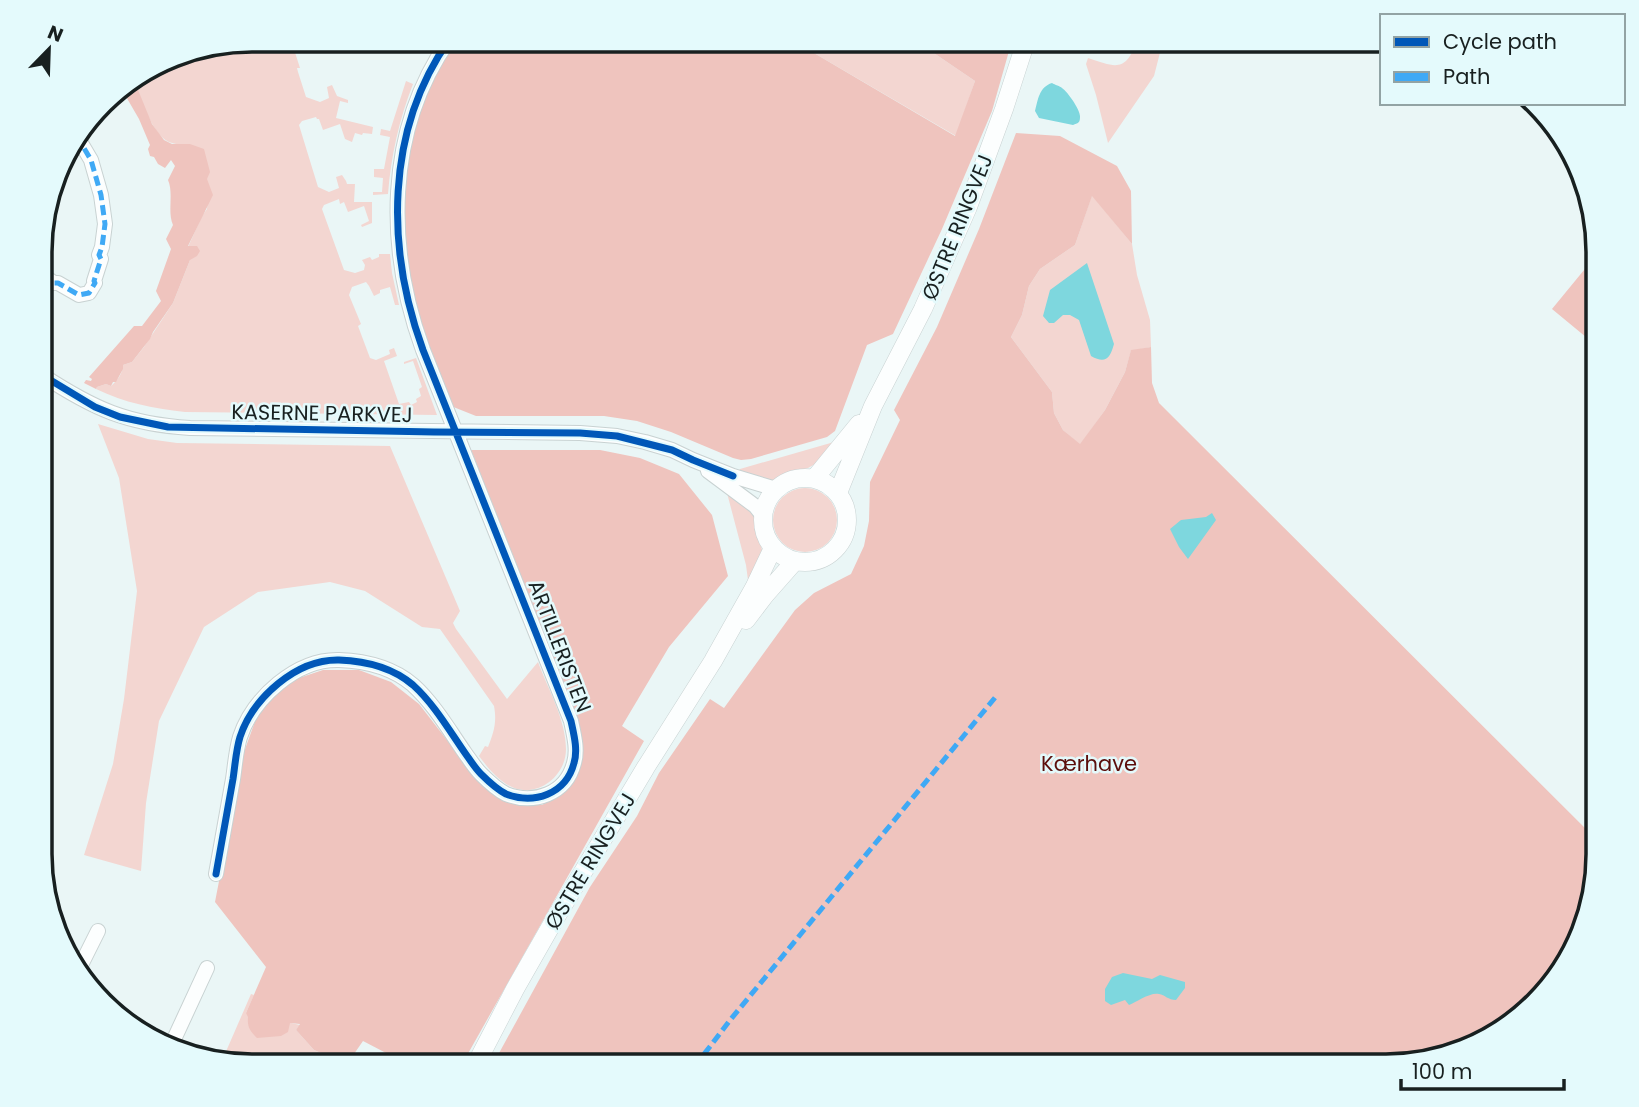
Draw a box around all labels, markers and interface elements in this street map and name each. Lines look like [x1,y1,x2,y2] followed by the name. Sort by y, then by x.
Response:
[14,14,84,84] north arrow
[1380,14,1625,105] legend
[44,19,67,49] text: N
[1443,27,1557,56] text: Cycle path
[1443,62,1490,91] text: Path
[915,150,999,304] street label: ØSTRE RINGVEJ
[231,397,413,429] street label: KASERNE PARKVEJ
[521,576,599,716] street label: ARTILLERISTEN
[1041,749,1137,778] park label: Kærhave
[538,787,642,935] street label: ØSTRE RINGVEJ
[1401,1048,1564,1092] scale bar
[1412,1057,1472,1086] text: 100 m

